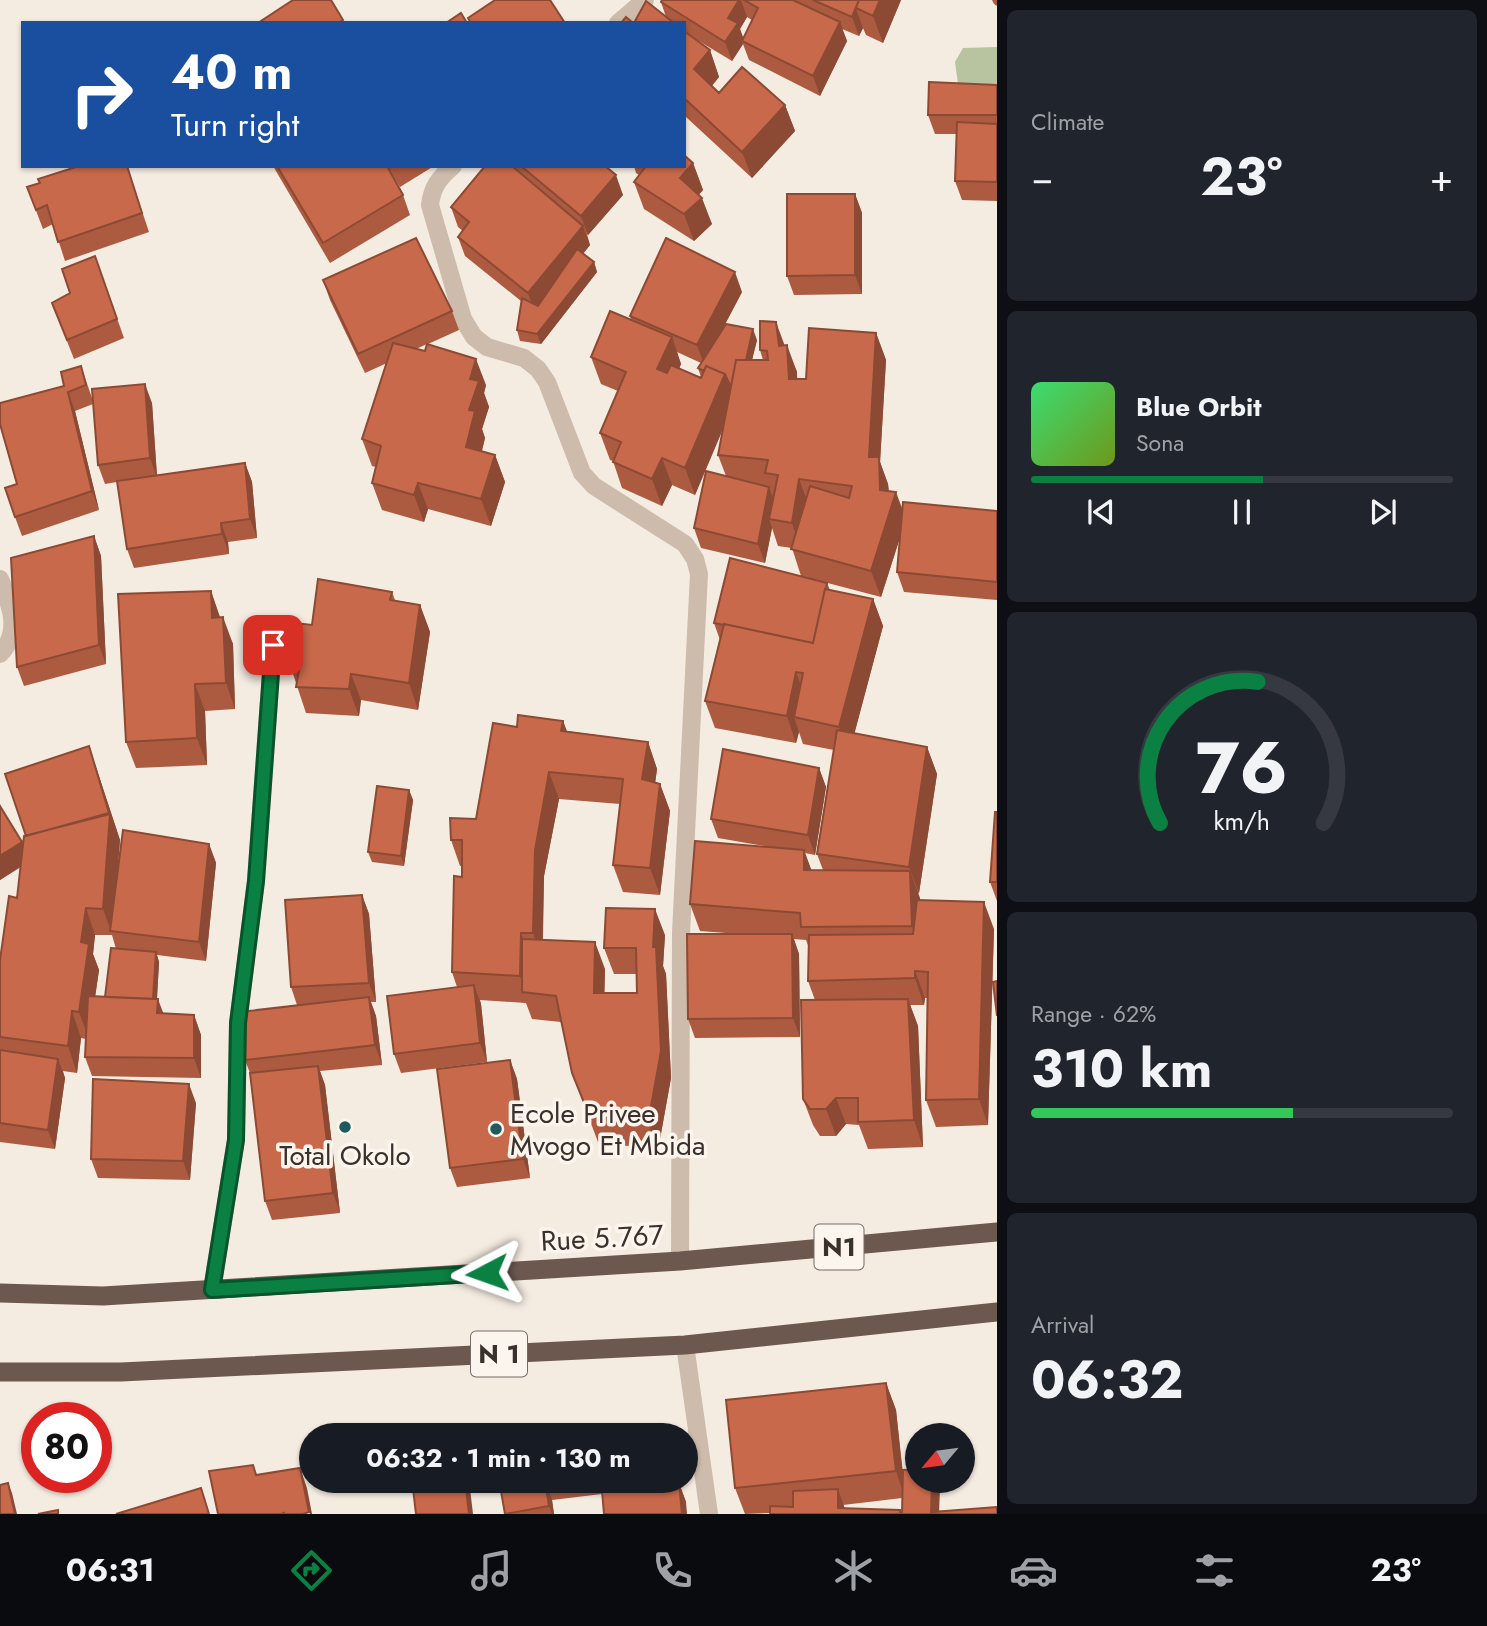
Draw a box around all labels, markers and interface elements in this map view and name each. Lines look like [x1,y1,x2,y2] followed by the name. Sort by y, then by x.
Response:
[171,37,293,107] text: 40 m
[56,49,147,140] icon: right
[171,102,300,148] text: Turn right
[1031,105,1104,139] text: Climate
[1201,139,1282,215] text: 23°
[1031,150,1053,205] text: −
[1430,150,1453,205] text: +
[1136,388,1261,426] text: Blue Orbit
[1136,426,1184,460] text: Sona
[1082,493,1120,531] icon: previous
[1223,493,1261,531] icon: pause
[1364,493,1402,531] icon: next
[243,615,303,675] pin
[254,626,292,664] icon: arrive
[1196,715,1288,820] text: 76
[1214,803,1270,839] text: km/h
[1031,997,1156,1031] text: Range · 62%
[1031,1031,1212,1107] text: 310 km
[510,1093,705,1166] place label: Ecole Privee Mvogo Et Mbida
[337,1119,353,1135] marker: Total Okolo
[488,1121,504,1137] marker: Ecole Privee Mvogo Et Mbida
[279,1135,411,1176] place label: Total Okolo
[540,1214,665,1262] street label: Rue 5.767
[814,1224,864,1270] road number: N1
[450,1236,524,1310] position arrow
[1031,1308,1094,1342] text: Arrival
[471,1331,527,1376] road number: N 1
[1031,1342,1183,1418] text: 06:32
[21,1402,112,1493] speed limit sign: 80
[905,1423,975,1493] north arrow
[905,1423,975,1493] map controls
[366,1439,631,1477] text: 06:32 · 1 min · 130 m
[287,1546,336,1595] icon: directions
[467,1546,516,1595] icon: music
[648,1546,697,1595] icon: phone
[829,1546,878,1595] icon: climate
[1009,1546,1058,1595] icon: car
[1190,1546,1239,1595] icon: filters
[66,1547,155,1593] text: 06:31
[1371,1547,1421,1593] text: 23°

